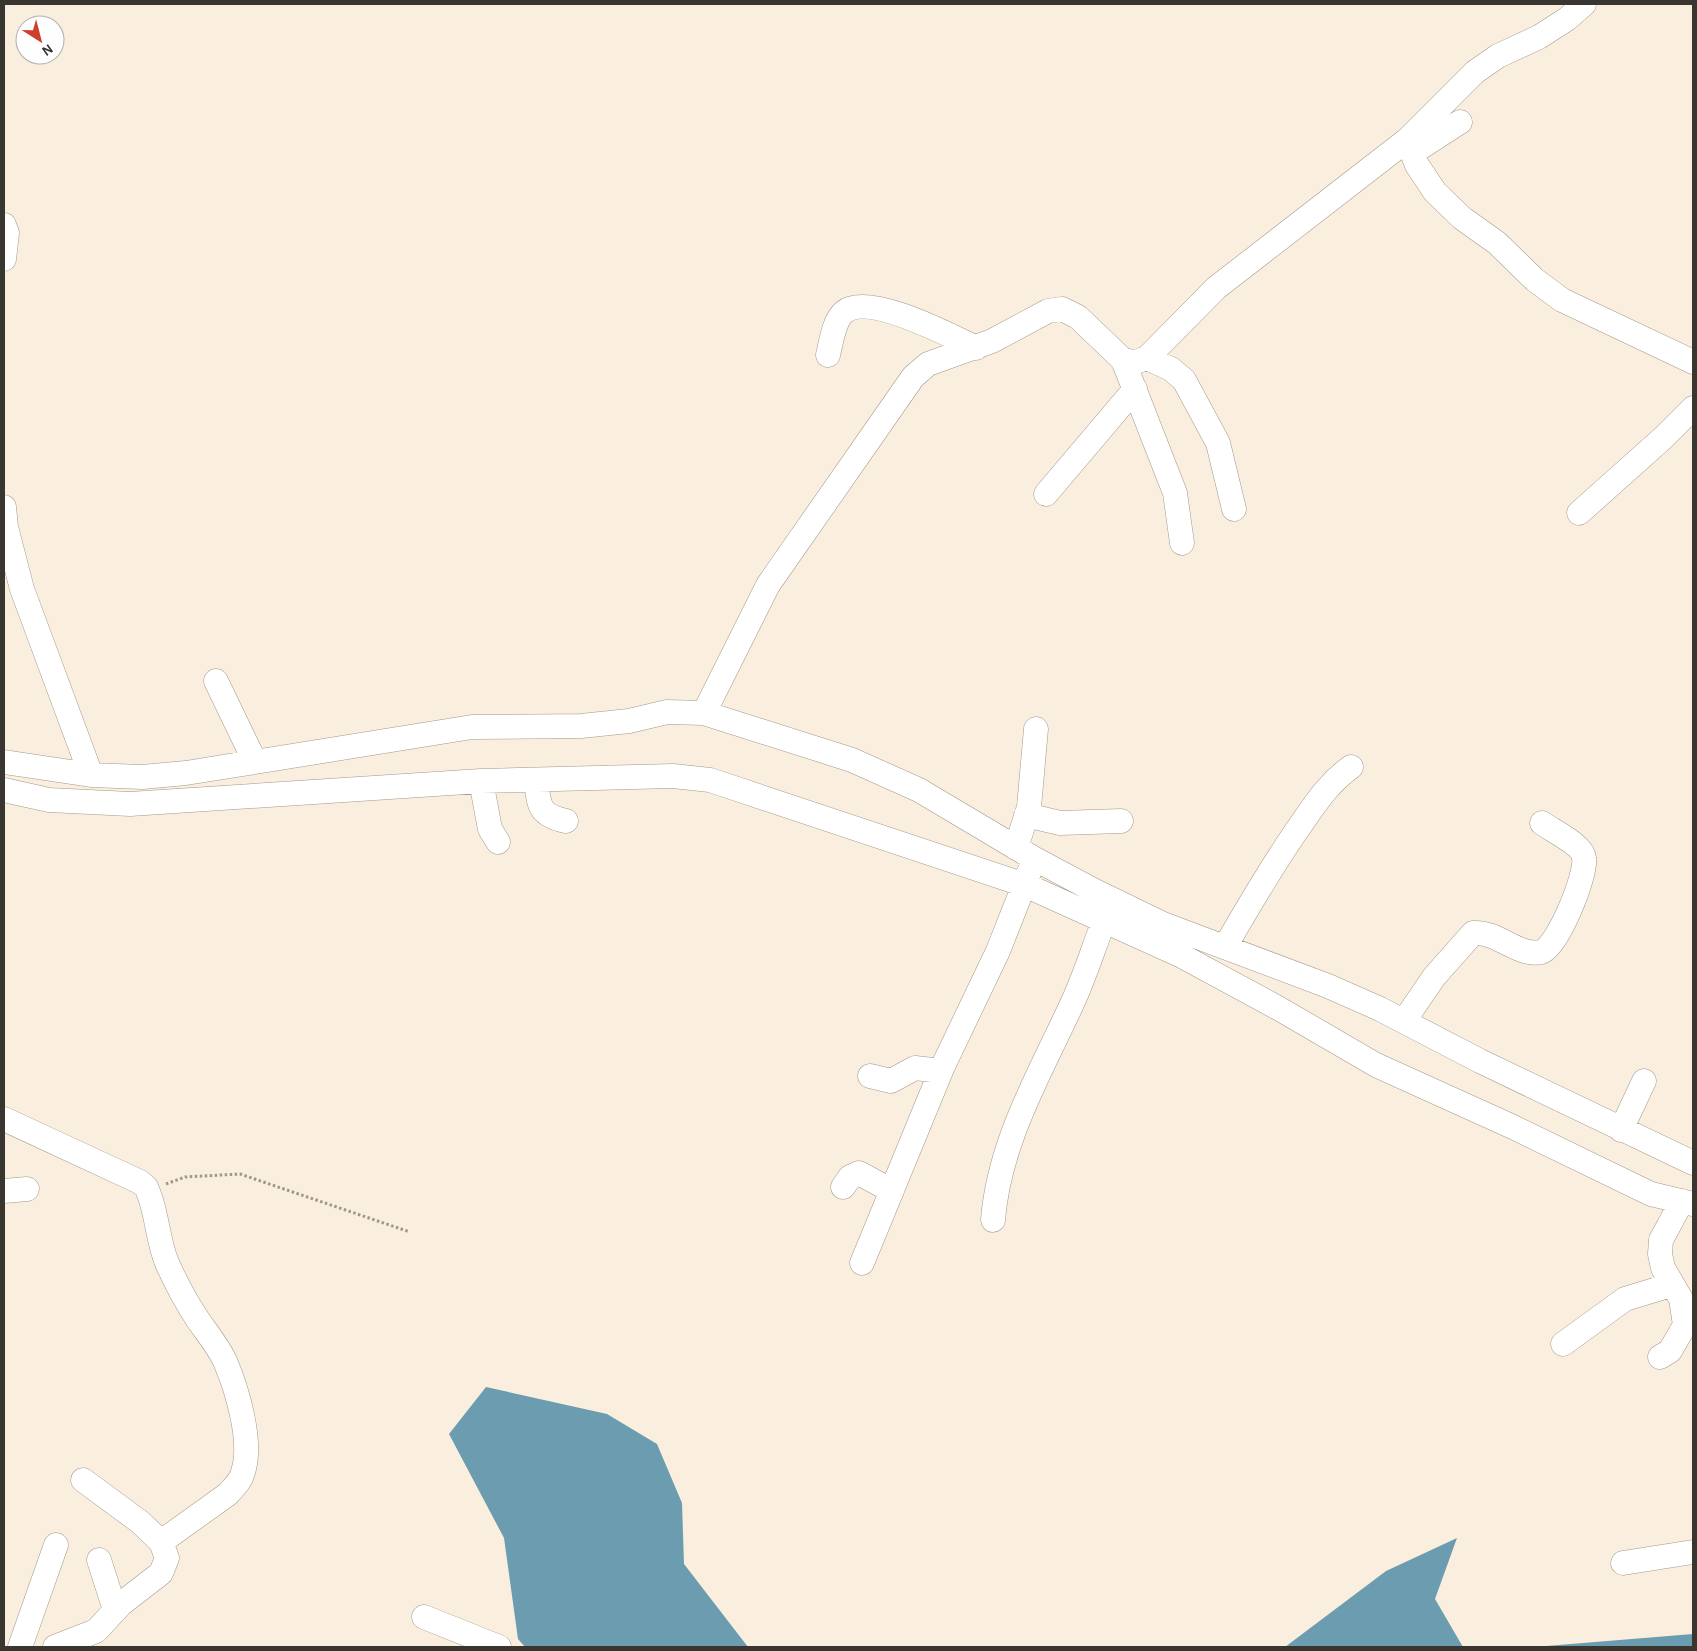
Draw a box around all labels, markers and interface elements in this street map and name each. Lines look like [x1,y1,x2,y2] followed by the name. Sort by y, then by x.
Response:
[15,15,65,65] north arrow
[39,41,55,58] text: N

